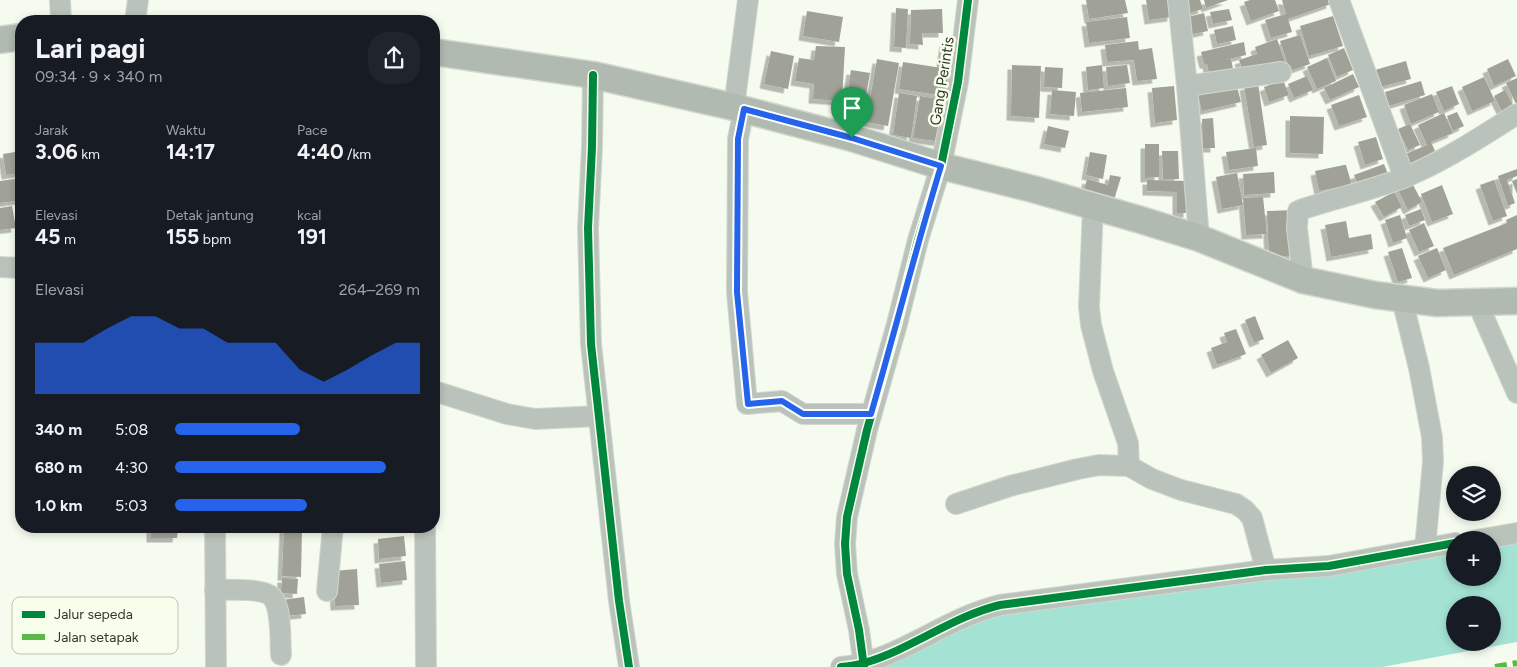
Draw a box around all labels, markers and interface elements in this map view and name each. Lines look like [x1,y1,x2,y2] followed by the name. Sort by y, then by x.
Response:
[35,31,146,65] text: Lari pagi
[368,32,420,84] button: share
[926,35,958,127] street label: Gang Perintis
[35,67,162,86] text: 09:34 · 9 × 340 m
[831,87,873,138] pin
[838,94,866,122] icon: arrive
[35,122,68,139] text: Jarak
[166,122,206,139] text: Waktu
[297,122,327,139] text: Pace
[35,139,78,164] text: 3.06
[166,139,215,164] text: 14:17
[297,139,344,164] text: 4:40
[78,146,100,163] text: km
[344,146,371,163] text: /km
[35,207,78,224] text: Elevasi
[166,207,254,224] text: Detak jantung
[297,207,321,224] text: kcal
[35,224,61,249] text: 45
[166,224,199,249] text: 155
[297,224,327,249] text: 191
[61,231,76,248] text: m
[199,231,231,248] text: bpm
[35,280,84,299] text: Elevasi
[339,280,420,299] text: 264–269 m
[35,420,82,439] text: 340 m
[115,420,148,439] text: 5:08
[35,458,82,477] text: 680 m
[115,458,148,477] text: 4:30
[1446,466,1501,651] map controls
[1446,466,1501,521] button: layers
[35,496,82,515] text: 1.0 km
[115,496,147,515] text: 5:03
[1446,531,1501,586] button: +
[1446,596,1501,651] button: −
[12,597,178,654] legend
[54,606,133,623] text: Jalur sepeda
[54,629,139,646] text: Jalan setapak

